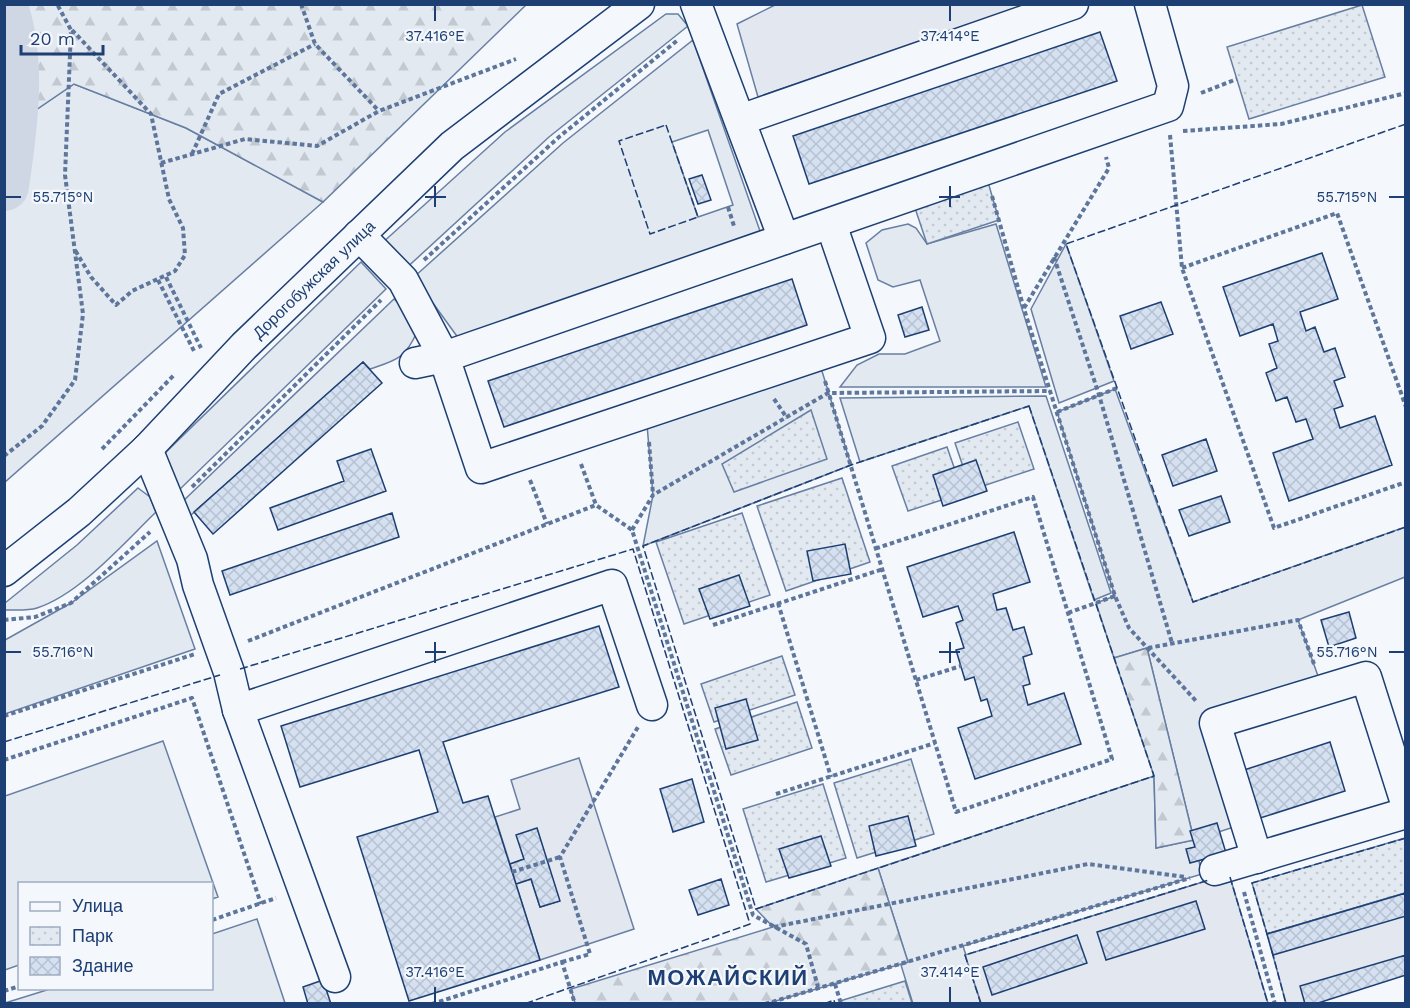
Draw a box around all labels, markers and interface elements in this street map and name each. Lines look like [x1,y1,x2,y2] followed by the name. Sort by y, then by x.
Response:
[21,18,104,56] scale bar
[405,27,465,45] text: 37.416°E
[920,27,980,45] text: 37.414°E
[30,28,75,49] text: 20 m
[32,188,94,206] text: 55.715°N
[1316,188,1378,206] text: 55.715°N
[248,216,379,342] street label: Дорогобужская улица
[32,643,94,661] text: 55.716°N
[1316,643,1378,661] text: 55.716°N
[18,882,213,990] legend
[72,895,124,916] text: Улица
[72,925,113,946] text: Парк
[72,955,133,976] text: Здание
[405,963,465,981] text: 37.416°E
[920,963,980,981] text: 37.414°E
[647,965,809,990] district label: МОЖАЙСКИЙ

